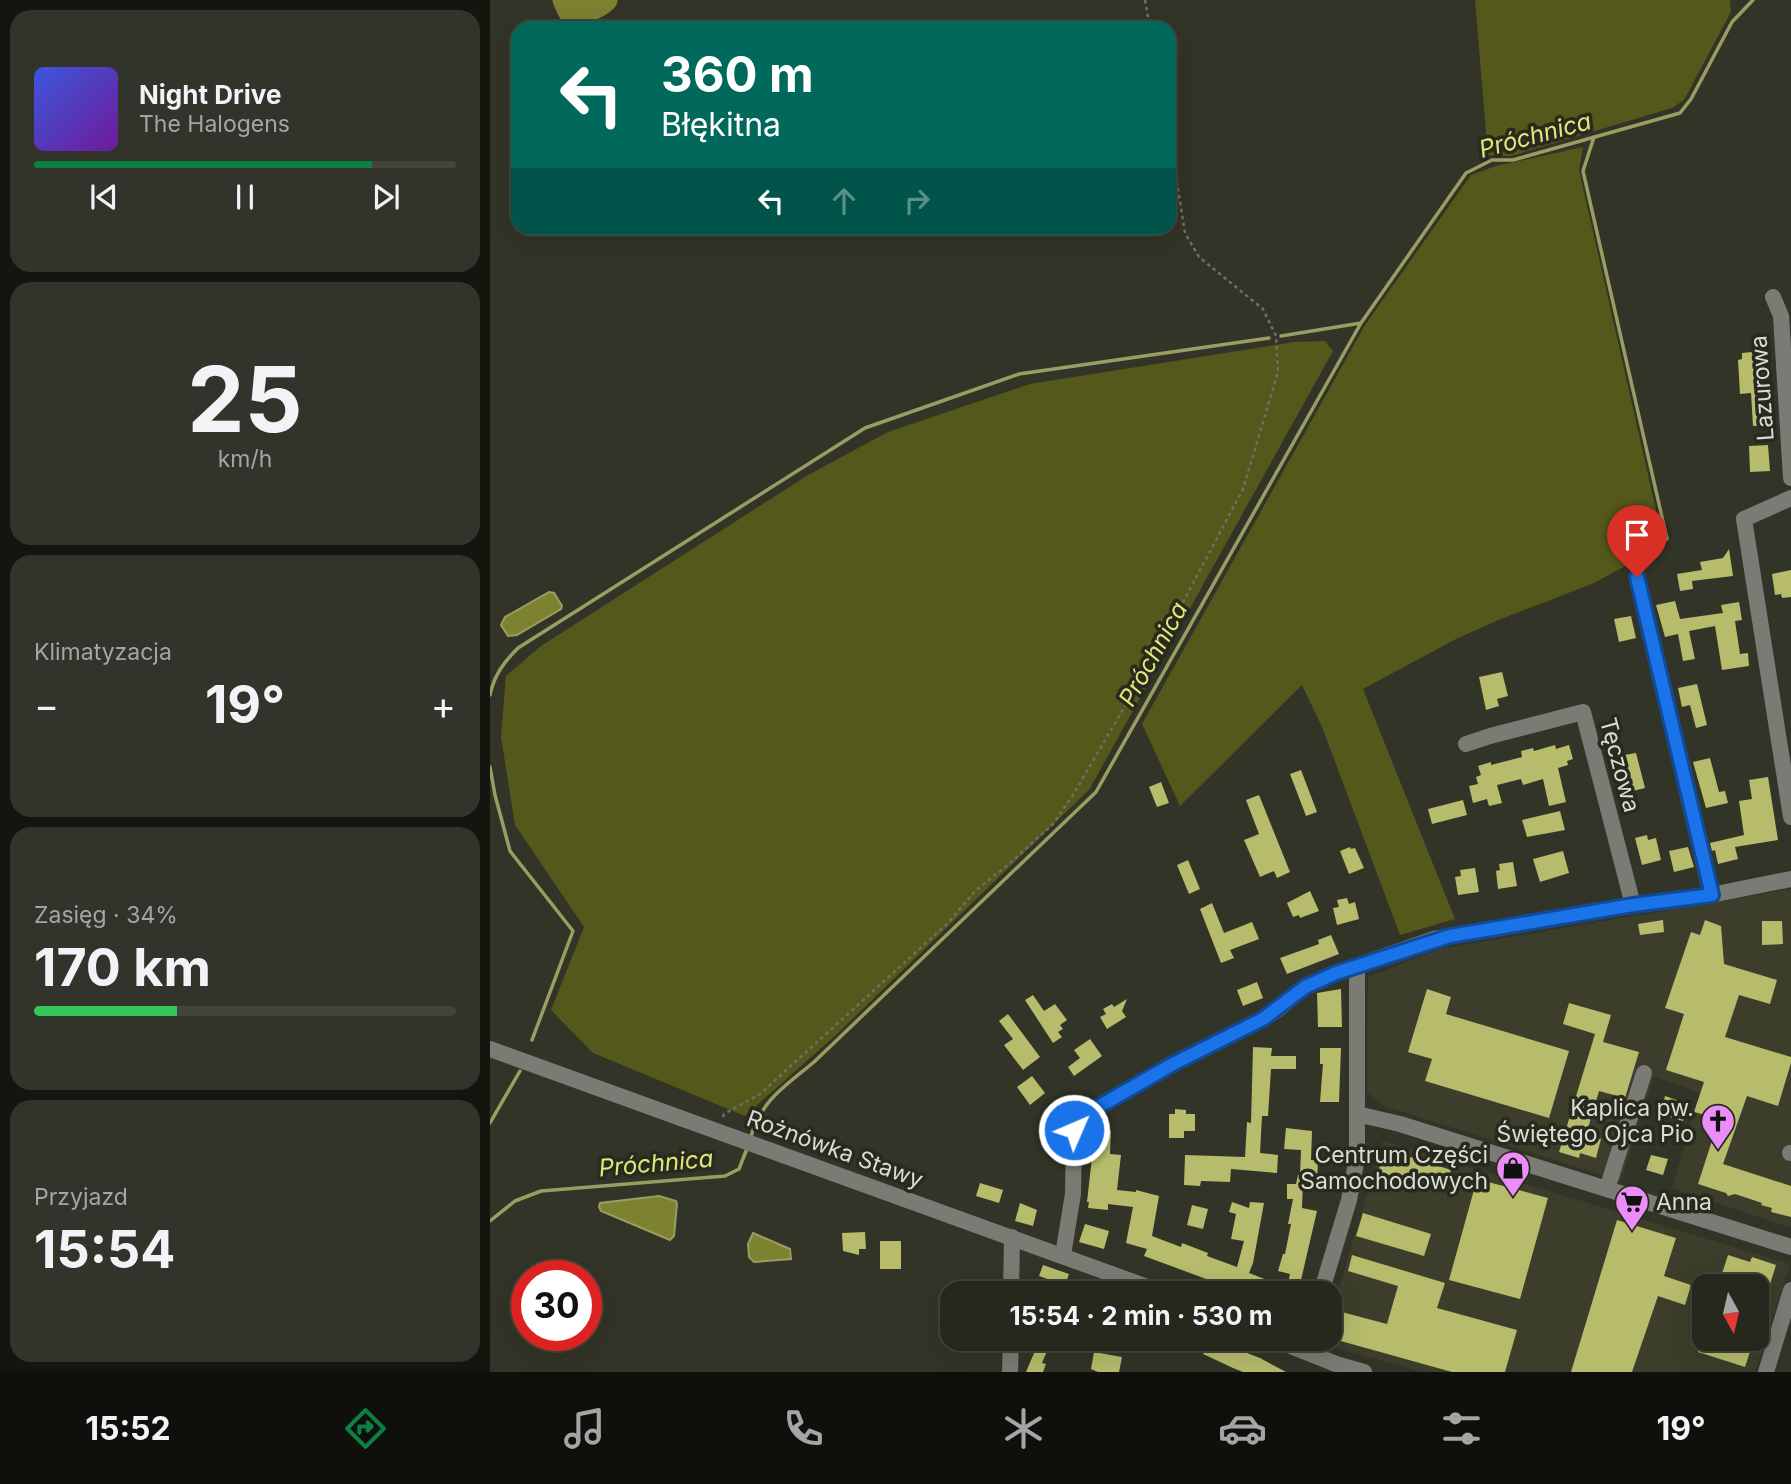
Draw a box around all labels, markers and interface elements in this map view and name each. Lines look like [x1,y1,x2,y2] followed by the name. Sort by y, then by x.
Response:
[661,45,814,104] text: 360 m
[546,49,637,140] icon: left
[139,79,281,110] text: Night Drive
[661,105,781,144] text: Błękitna
[1476,106,1594,164] water label: Próchnica
[139,110,290,138] text: The Halogens
[85,178,123,216] icon: previous
[226,178,264,216] icon: pause
[367,178,405,216] icon: next
[752,182,790,220] icon: left
[825,182,863,220] icon: ahead
[898,182,936,220] icon: right
[1744,334,1780,442] street label: Lazurowa
[187,344,303,454] text: 25
[218,445,272,473] text: km/h
[1607,505,1667,577] pin
[1618,516,1656,554] icon: arrive
[1112,597,1194,711] water label: Próchnica
[34,638,172,666] text: Klimatyzacja
[205,673,285,736] text: 19°
[34,682,59,728] text: −
[431,682,456,728] text: +
[1594,715,1646,815] street label: Tęczowa
[34,901,178,929] text: Zasięg · 34%
[34,936,211,999] text: 170 km
[1037,1093,1111,1167] position arrow
[1496,1094,1694,1148] place label: Kaplica pw. Świętego Ojca Pio
[1699,1102,1737,1151] church icon: Kaplica pw. Świętego Ojca Pio
[743,1104,927,1194] street label: Rożnówka Stawy
[1300,1141,1488,1195] place label: Centrum Części Samochodowych
[598,1144,714,1182] water label: Próchnica
[1494,1149,1532,1198] shop icon: Centrum Części Samochodowych
[34,1183,128,1211] text: Przyjazd
[1613,1183,1651,1232] supermarket icon: Anna
[1656,1188,1712,1216] place label: Anna
[34,1218,175,1281] text: 15:54
[511,1260,602,1351] speed limit sign: 30
[1692,1274,1769,1351] north arrow
[1692,1274,1769,1351] map controls
[1009,1300,1273,1331] text: 15:54 · 2 min · 530 m
[341,1404,390,1453] icon: directions
[560,1404,609,1453] icon: music
[779,1404,828,1453] icon: phone
[999,1404,1048,1453] icon: climate
[1218,1404,1267,1453] icon: car
[1437,1404,1486,1453] icon: filters
[85,1409,171,1448] text: 15:52
[1657,1409,1706,1448] text: 19°

